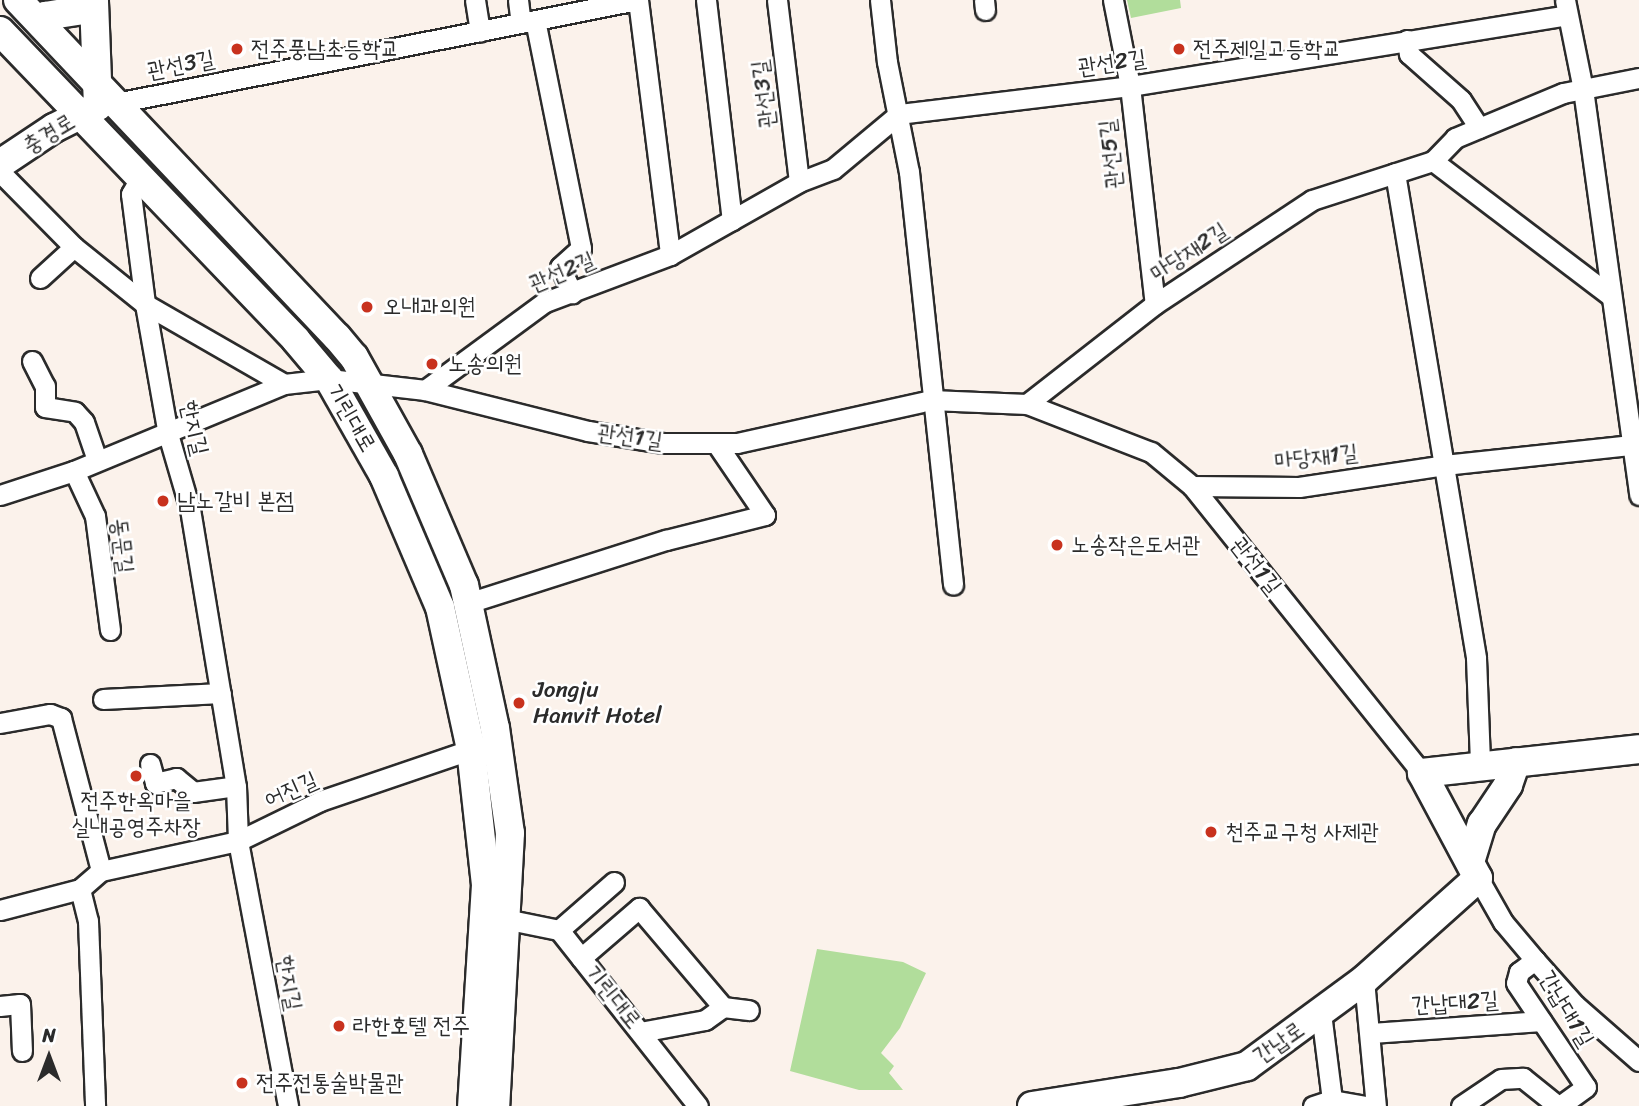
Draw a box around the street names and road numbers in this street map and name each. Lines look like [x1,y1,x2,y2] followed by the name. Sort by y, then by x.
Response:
[145,45,217,85] street label: 관선3길
[1076,45,1148,81] street label: 관선2길
[746,58,782,130] street label: 관선3길
[18,108,80,160] street label: 충경로
[1094,118,1128,190] street label: 관선5길
[1145,217,1233,287] street label: 마당재2길
[525,246,599,298] street label: 관선2길
[321,379,381,457] street label: 기린대로
[174,398,214,458] street label: 한지길
[596,419,664,455] street label: 관선1길
[1273,439,1359,475] street label: 마당재1길
[105,517,139,575] street label: 동문길
[1225,532,1287,600] street label: 관선1길
[260,766,322,814] street label: 어진길
[271,953,307,1013] street label: 한지길
[579,960,647,1034] street label: 기린대로
[1533,966,1599,1052] street label: 간납대1길
[1410,986,1500,1020] street label: 간납대2길
[1248,1016,1310,1070] street label: 간납로

